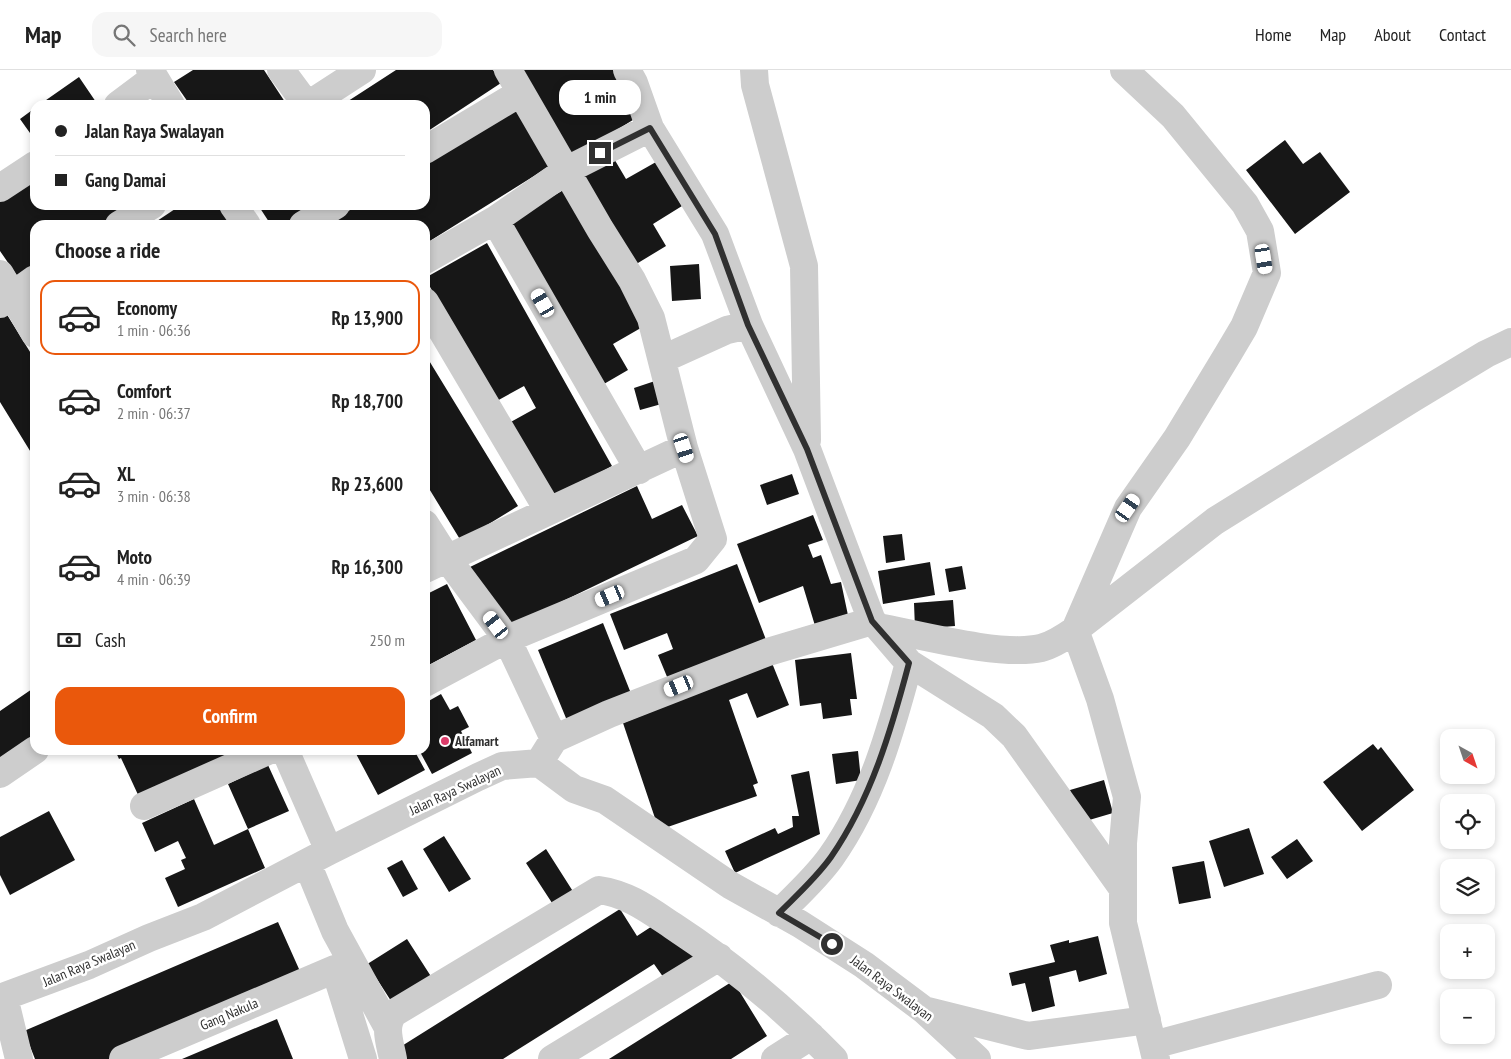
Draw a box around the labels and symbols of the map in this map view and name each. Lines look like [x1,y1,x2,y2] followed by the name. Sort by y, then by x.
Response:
[559,81,641,116] callout: 1 min
[589,142,611,164] route end
[1254,243,1273,275] car
[529,286,556,320] car
[672,431,695,465] car
[1113,491,1142,525] car
[593,583,626,609] car
[480,609,511,641] car
[662,673,695,699] car
[1440,729,1495,784] north arrow
[454,732,499,750] place label: Alfamart
[439,735,451,747] marker: Alfamart
[406,761,504,819] street label: Jalan Raya Swalayan
[821,933,843,955] route start
[39,935,138,991] street label: Jalan Raya Swalayan
[846,950,937,1025] street label: Jalan Raya Swalayan
[197,994,261,1034] street label: Gang Nakula

